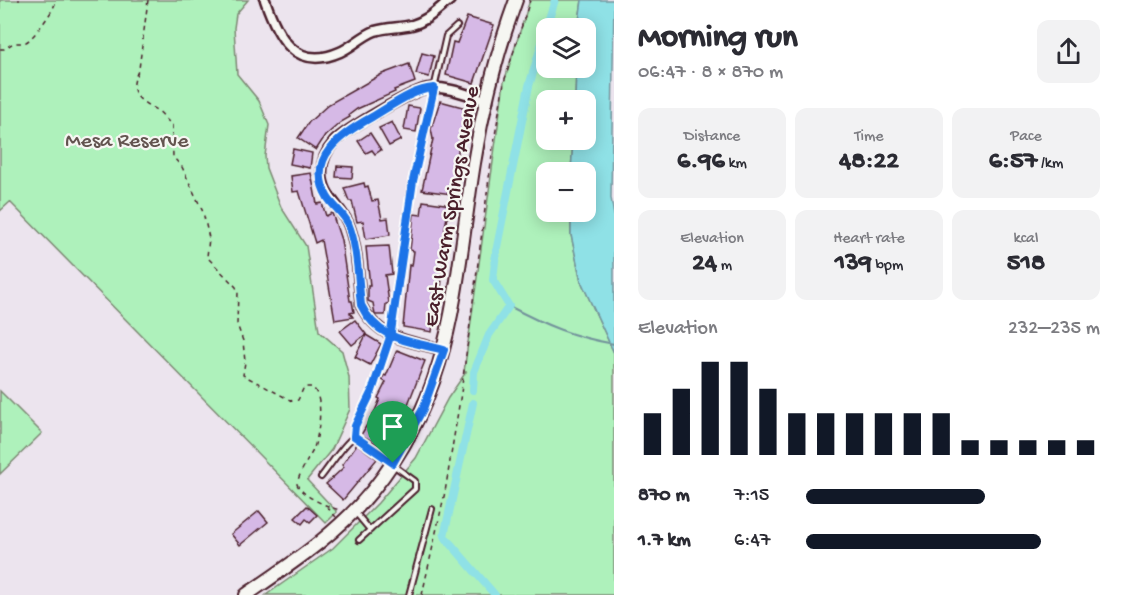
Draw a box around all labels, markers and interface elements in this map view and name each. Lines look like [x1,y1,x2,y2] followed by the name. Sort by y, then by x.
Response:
[536,18,596,222] map controls
[536,18,596,78] button: layers
[638,20,798,58] text: Morning run
[1037,20,1100,83] button: share
[638,62,783,85] text: 06:47 · 8 × 870 m
[419,84,487,329] street label: East Warm Springs Avenue
[536,90,596,150] button: +
[684,128,740,147] text: Distance
[854,128,884,147] text: Time
[1010,128,1042,147] text: Pace
[65,129,189,155] park label: Mesa Reserve
[677,147,725,178] text: 6.96
[839,147,899,178] text: 48:22
[989,147,1037,178] text: 6:57
[725,155,747,174] text: km
[1037,155,1063,174] text: /km
[536,162,596,222] button: −
[680,230,744,249] text: Elevation
[833,230,905,249] text: Heart rate
[1014,230,1038,249] text: kcal
[692,249,717,280] text: 24
[835,249,872,280] text: 139
[1007,249,1045,280] text: 518
[717,257,732,276] text: m
[872,257,903,276] text: bpm
[638,318,718,341] text: Elevation
[1008,318,1100,341] text: 232–235 m
[367,401,418,463] pin
[376,410,409,443] icon: arrive
[638,485,690,508] text: 870 m
[734,485,769,508] text: 7:15
[638,530,691,553] text: 1.7 km
[734,530,770,553] text: 6:47

